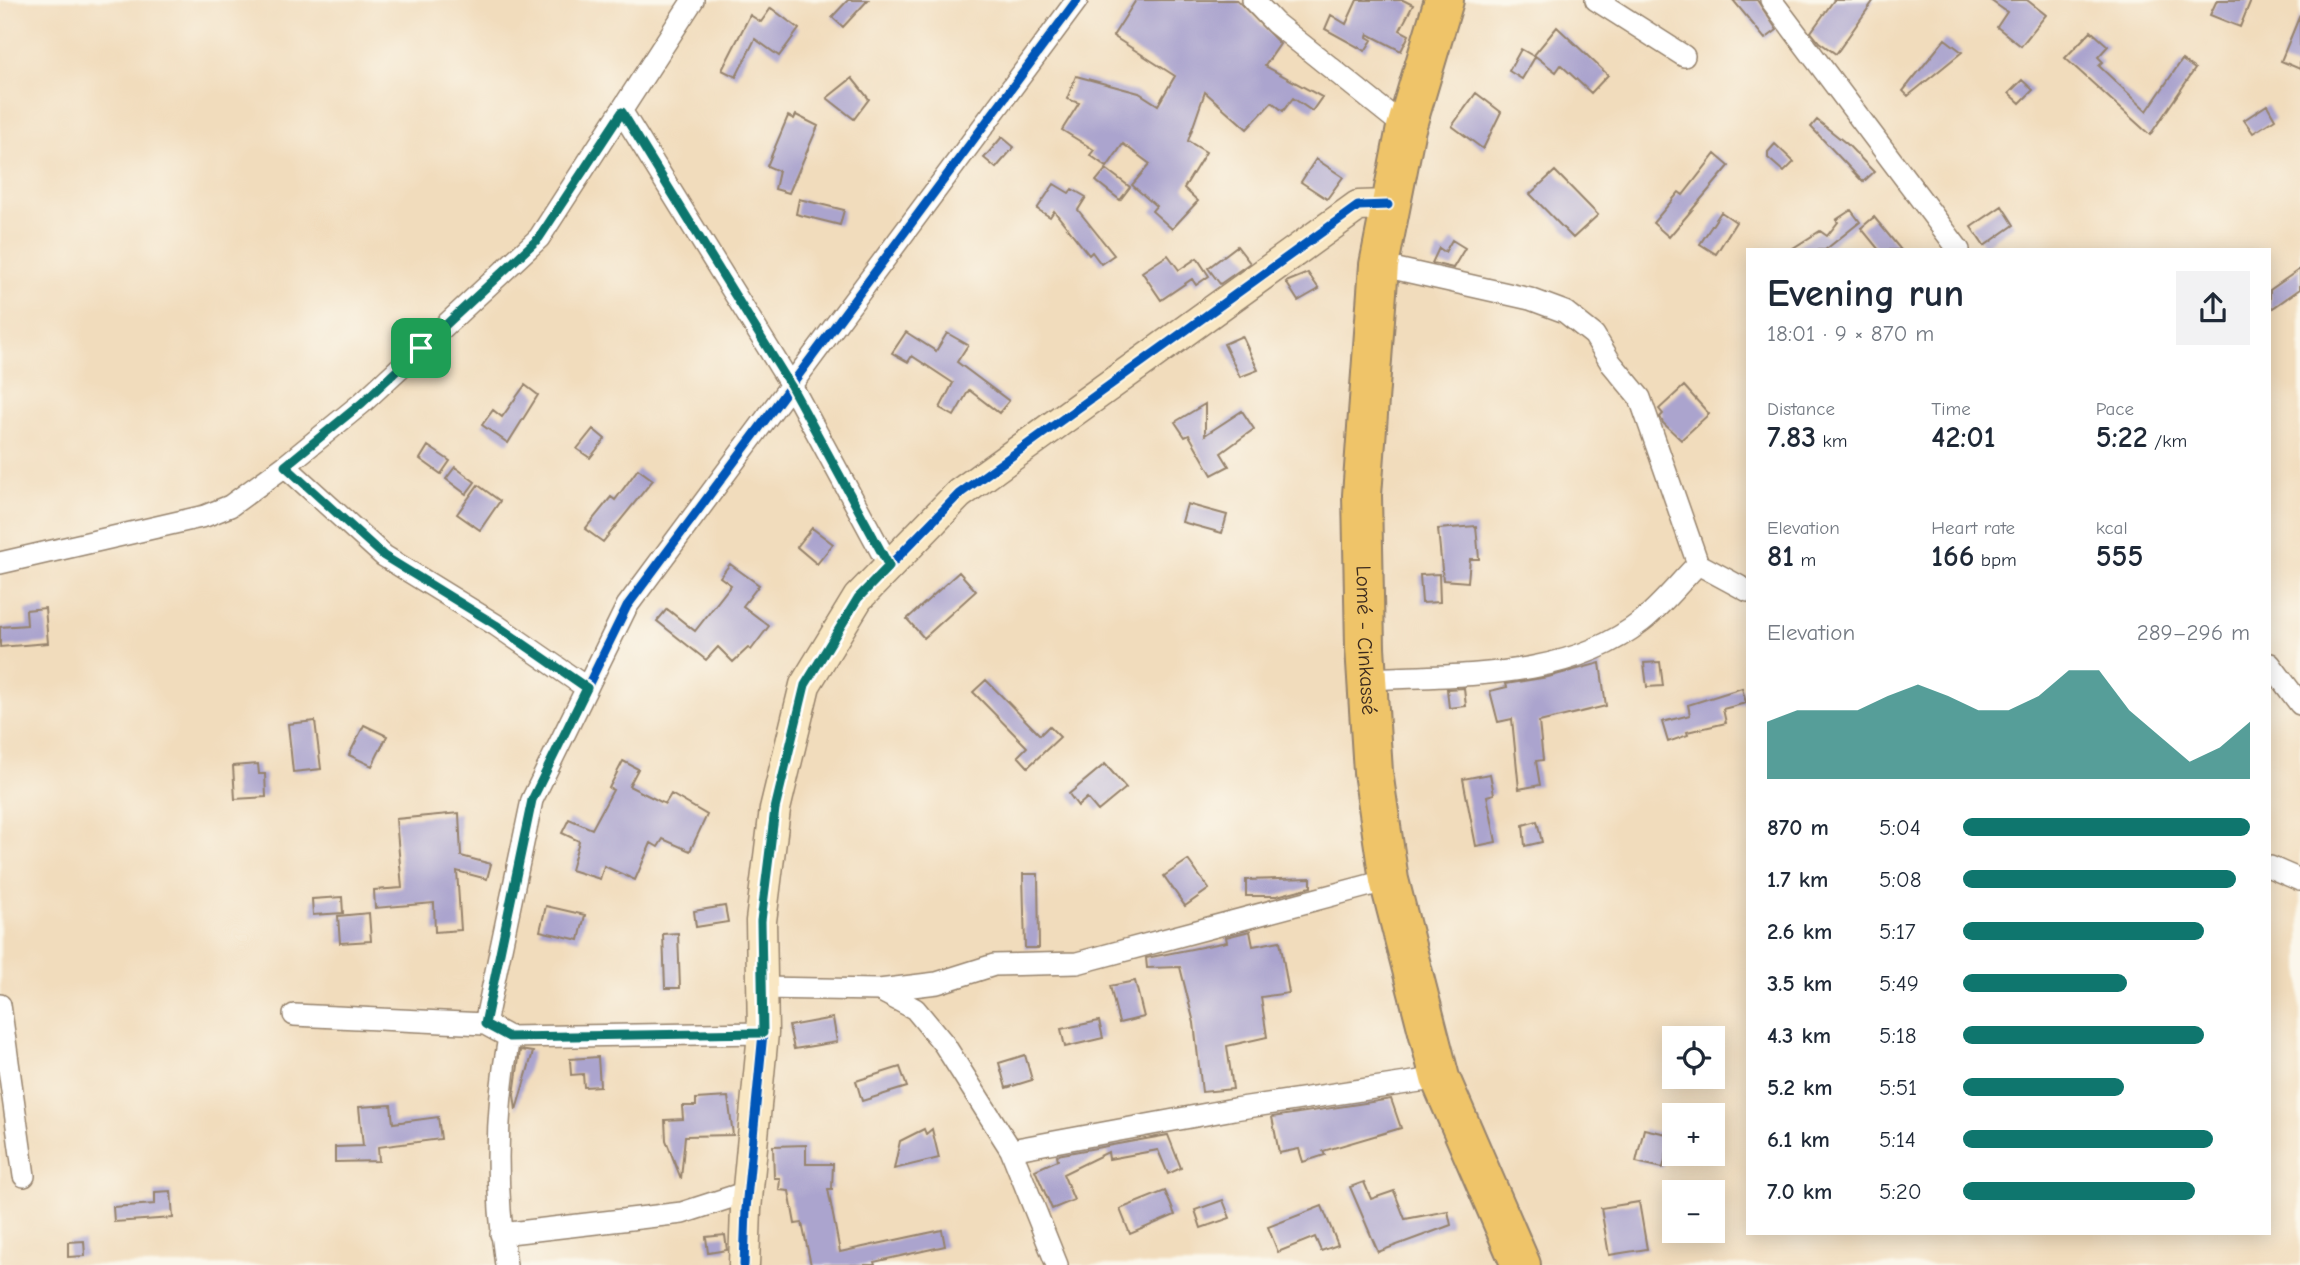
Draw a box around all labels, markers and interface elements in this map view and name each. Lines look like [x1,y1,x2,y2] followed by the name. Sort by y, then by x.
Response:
[2176,271,2250,345] button: share
[1767,272,1964,316] text: Evening run
[391,318,451,378] pin
[1767,320,1934,347] text: 18:01 · 9 × 870 m
[402,329,440,367] icon: arrive
[1767,398,1835,420] text: Distance
[1931,398,1971,420] text: Time
[2096,398,2134,420] text: Pace
[1767,420,1816,455] text: 7.83
[1931,420,1996,455] text: 42:01
[2096,420,2148,455] text: 5:22
[1816,430,1847,452] text: km
[2148,430,2187,452] text: /km
[1767,517,1840,539] text: Elevation
[1931,517,2015,539] text: Heart rate
[2096,517,2128,539] text: kcal
[1767,539,1794,574] text: 81
[1931,539,1975,574] text: 166
[2096,539,2143,574] text: 555
[1794,549,1816,571] text: m
[1975,549,2017,571] text: bpm
[1351,565,1381,716] street label: Lomé - Cinkassé
[1767,619,1855,646] text: Elevation
[2137,619,2250,646] text: 289–296 m
[1767,814,1829,841] text: 870 m
[1879,814,1921,841] text: 5:04
[1767,866,1828,893] text: 1.7 km
[1879,866,1921,893] text: 5:08
[1767,918,1832,945] text: 2.6 km
[1879,918,1916,945] text: 5:17
[1767,970,1832,997] text: 3.5 km
[1879,970,1919,997] text: 5:49
[1767,1022,1831,1049] text: 4.3 km
[1879,1022,1917,1049] text: 5:18
[1662,1026,1725,1243] map controls
[1662,1026,1725,1089] button: locate
[1767,1074,1833,1101] text: 5.2 km
[1879,1074,1917,1101] text: 5:51
[1662,1103,1725,1166] button: +
[1767,1126,1830,1153] text: 6.1 km
[1879,1126,1916,1153] text: 5:14
[1767,1178,1832,1205] text: 7.0 km
[1879,1178,1922,1205] text: 5:20
[1662,1180,1725,1243] button: −

